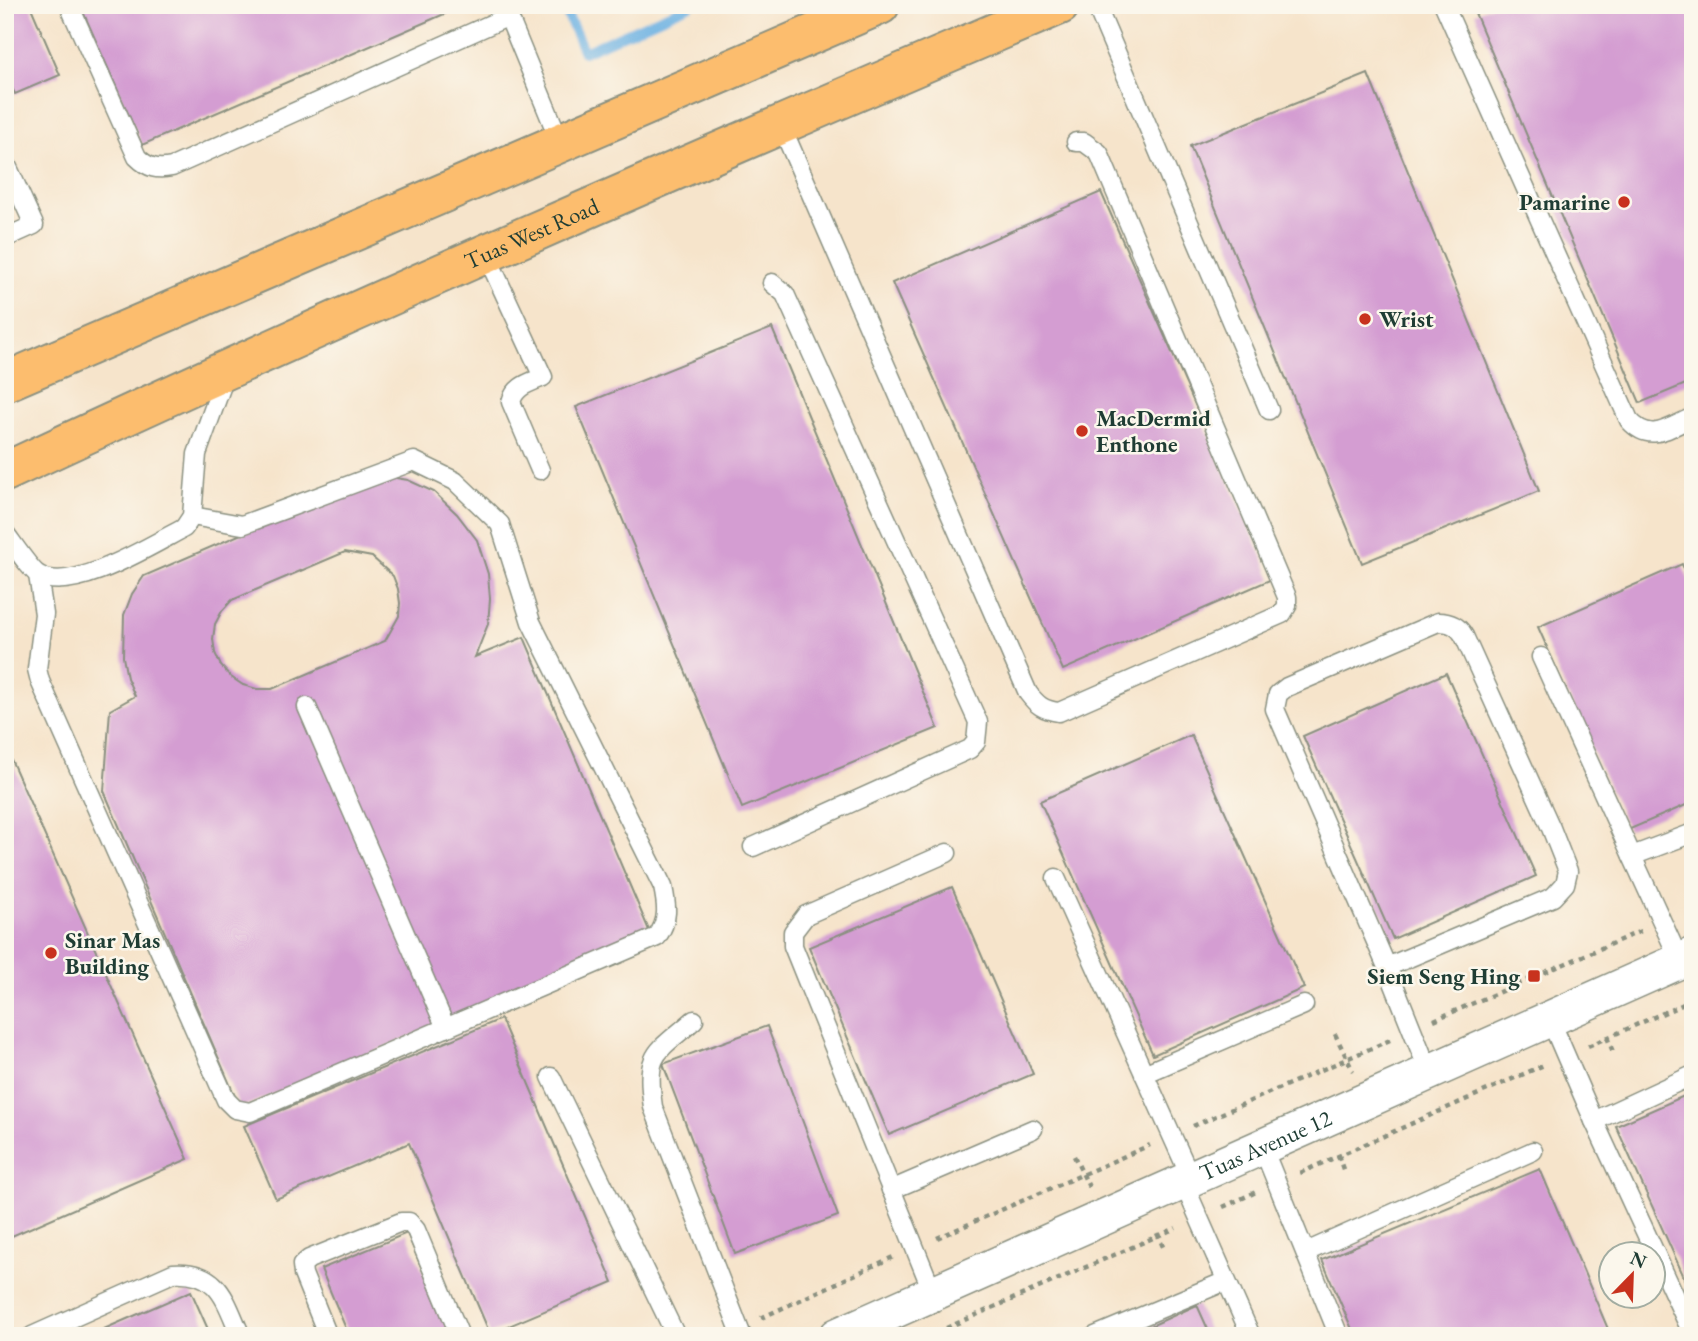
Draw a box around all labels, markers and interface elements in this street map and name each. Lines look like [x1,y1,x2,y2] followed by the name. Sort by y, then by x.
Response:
[1519,187,1610,217] place label: Pamarine
[460,191,604,276] street label: Tuas West Road
[1616,194,1632,210] marker: Pamarine
[1379,304,1434,334] place label: Wrist
[1357,311,1373,327] marker: Wrist
[1096,403,1211,459] place label: MacDermid Enthone
[1074,423,1090,439] marker: MacDermid Enthone
[65,925,160,981] place label: Sinar Mas Building
[43,945,59,961] marker: Sinar Mas Building
[1367,961,1520,991] place label: Siem Seng Hing
[1526,968,1542,984] marker: Siem Seng Hing
[1195,1103,1336,1188] street label: Tuas Avenue 12
[1596,1240,1666,1310] north arrow
[1626,1245,1651,1275] text: N

